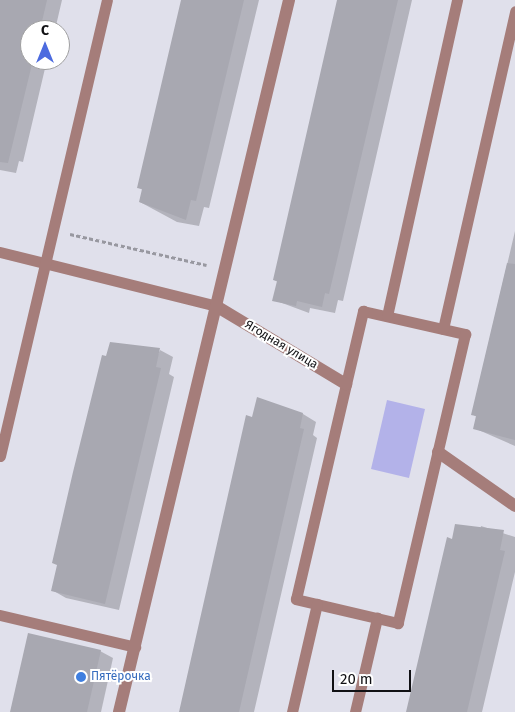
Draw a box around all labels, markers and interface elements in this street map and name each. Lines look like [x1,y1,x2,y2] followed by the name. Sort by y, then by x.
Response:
[20,20,70,70] north arrow
[41,22,49,39] text: С
[242,318,320,372] street label: Ягодная улица
[335,660,414,692] scale bar
[91,670,151,684] place label: Пятёрочка
[340,670,373,688] text: 20 m
[75,671,87,683] marker: Пятёрочка

